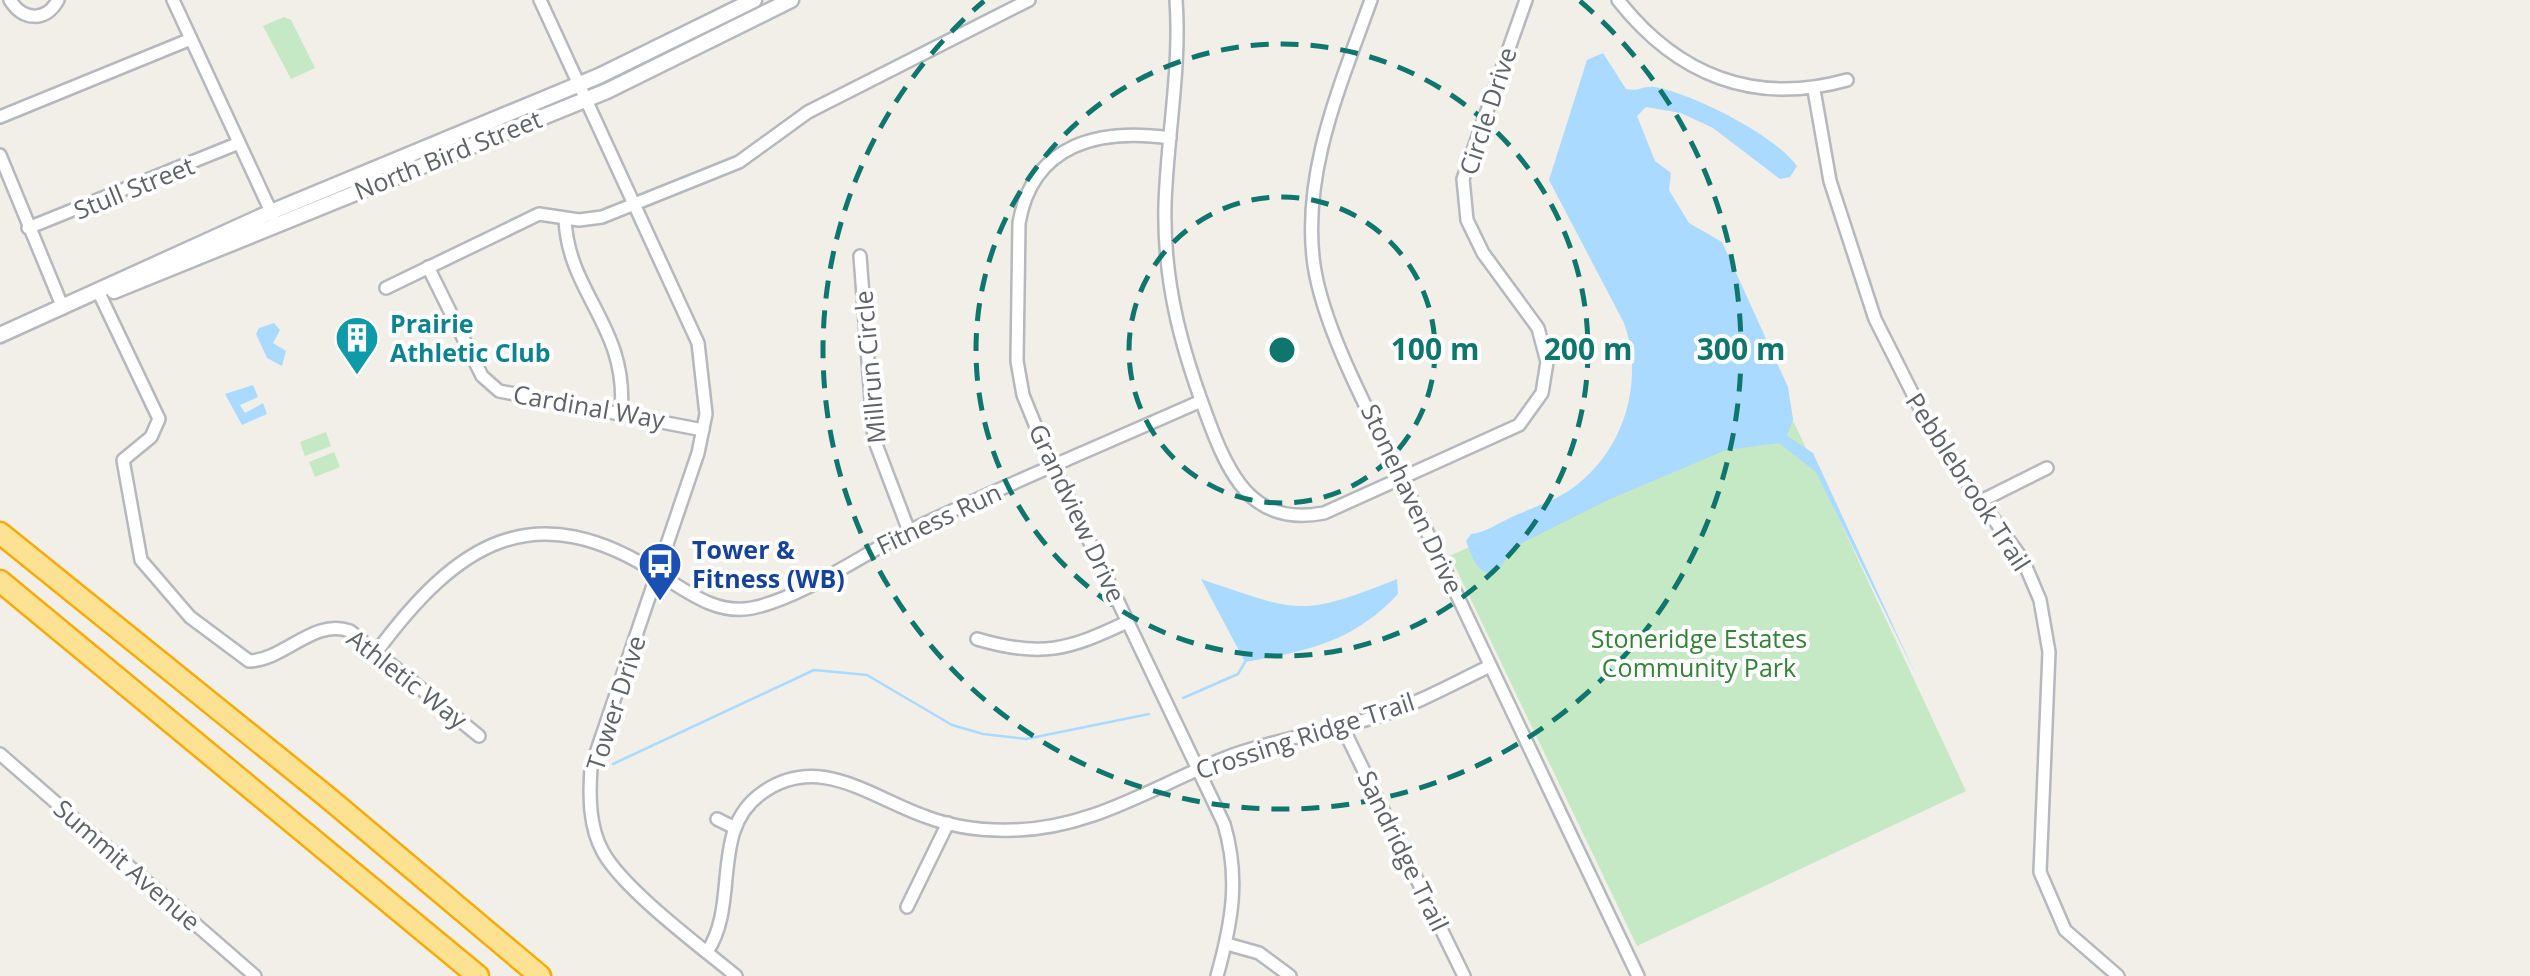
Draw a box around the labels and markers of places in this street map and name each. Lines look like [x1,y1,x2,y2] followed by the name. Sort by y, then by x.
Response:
[390,306,551,369] place label: Prairie Athletic Club
[334,315,380,376] building icon: Prairie Athletic Club
[1264,332,1300,368] centre of rings
[692,532,845,595] place label: Tower & Fitness (WB)
[637,541,683,602] bus stop icon: Tower & Fitness (WB)

